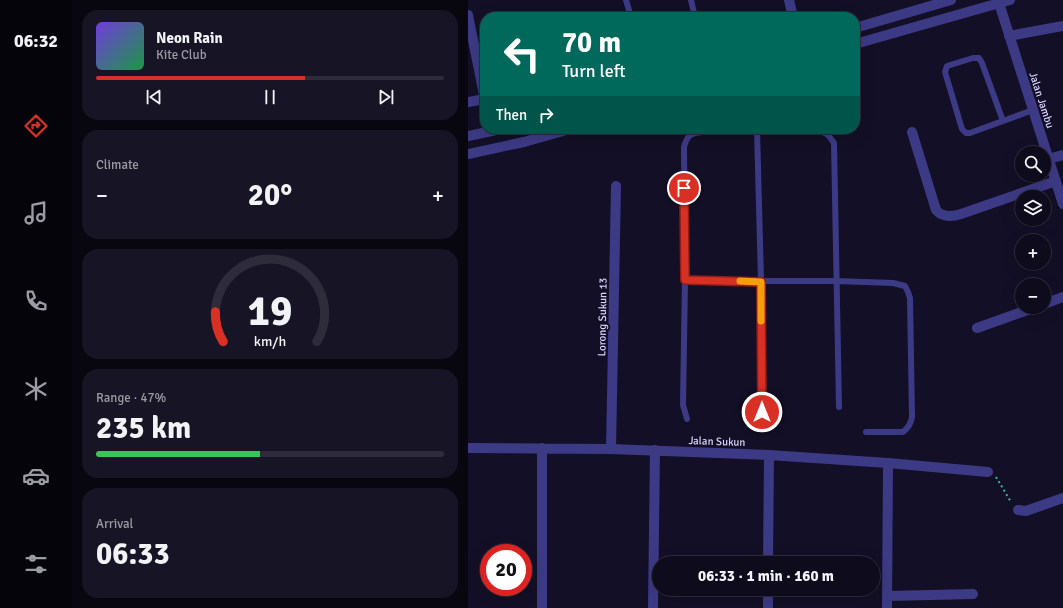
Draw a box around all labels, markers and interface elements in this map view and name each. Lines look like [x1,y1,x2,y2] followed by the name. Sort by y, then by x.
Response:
[562,26,621,60] text: 70 m
[496,28,548,80] icon: left
[156,29,223,47] text: Neon Rain
[14,30,58,52] text: 06:32
[156,47,207,63] text: Kite Club
[562,60,625,82] text: Turn left
[1026,70,1057,130] street label: Jalan Jambu
[143,86,165,108] icon: previous
[259,86,281,108] icon: pause
[375,86,397,108] icon: next
[535,104,557,126] icon: right
[496,106,527,124] text: Then
[22,112,50,140] icon: directions
[1015,146,1051,314] map controls
[1015,146,1051,182] button: search
[96,157,139,173] text: Climate
[667,171,701,205] pin
[248,177,292,214] text: 20°
[673,177,695,199] icon: arrive
[96,182,108,209] text: −
[432,182,444,209] text: +
[1015,190,1051,226] button: layers
[22,199,50,227] icon: music
[1015,234,1051,270] button: +
[595,277,610,356] street label: Lorong Sukun 13
[1015,278,1051,314] button: −
[248,286,292,337] text: 19
[22,287,50,315] icon: phone
[254,333,286,350] text: km/h
[22,375,50,403] icon: climate
[96,390,166,406] text: Range · 47%
[741,391,783,433] position arrow
[96,410,191,447] text: 235 km
[688,434,746,449] street label: Jalan Sukun
[22,462,50,490] icon: car
[96,516,133,532] text: Arrival
[96,536,170,573] text: 06:33
[480,544,532,596] speed limit sign: 20
[22,550,50,578] icon: filters
[698,567,834,585] text: 06:33 · 1 min · 160 m

